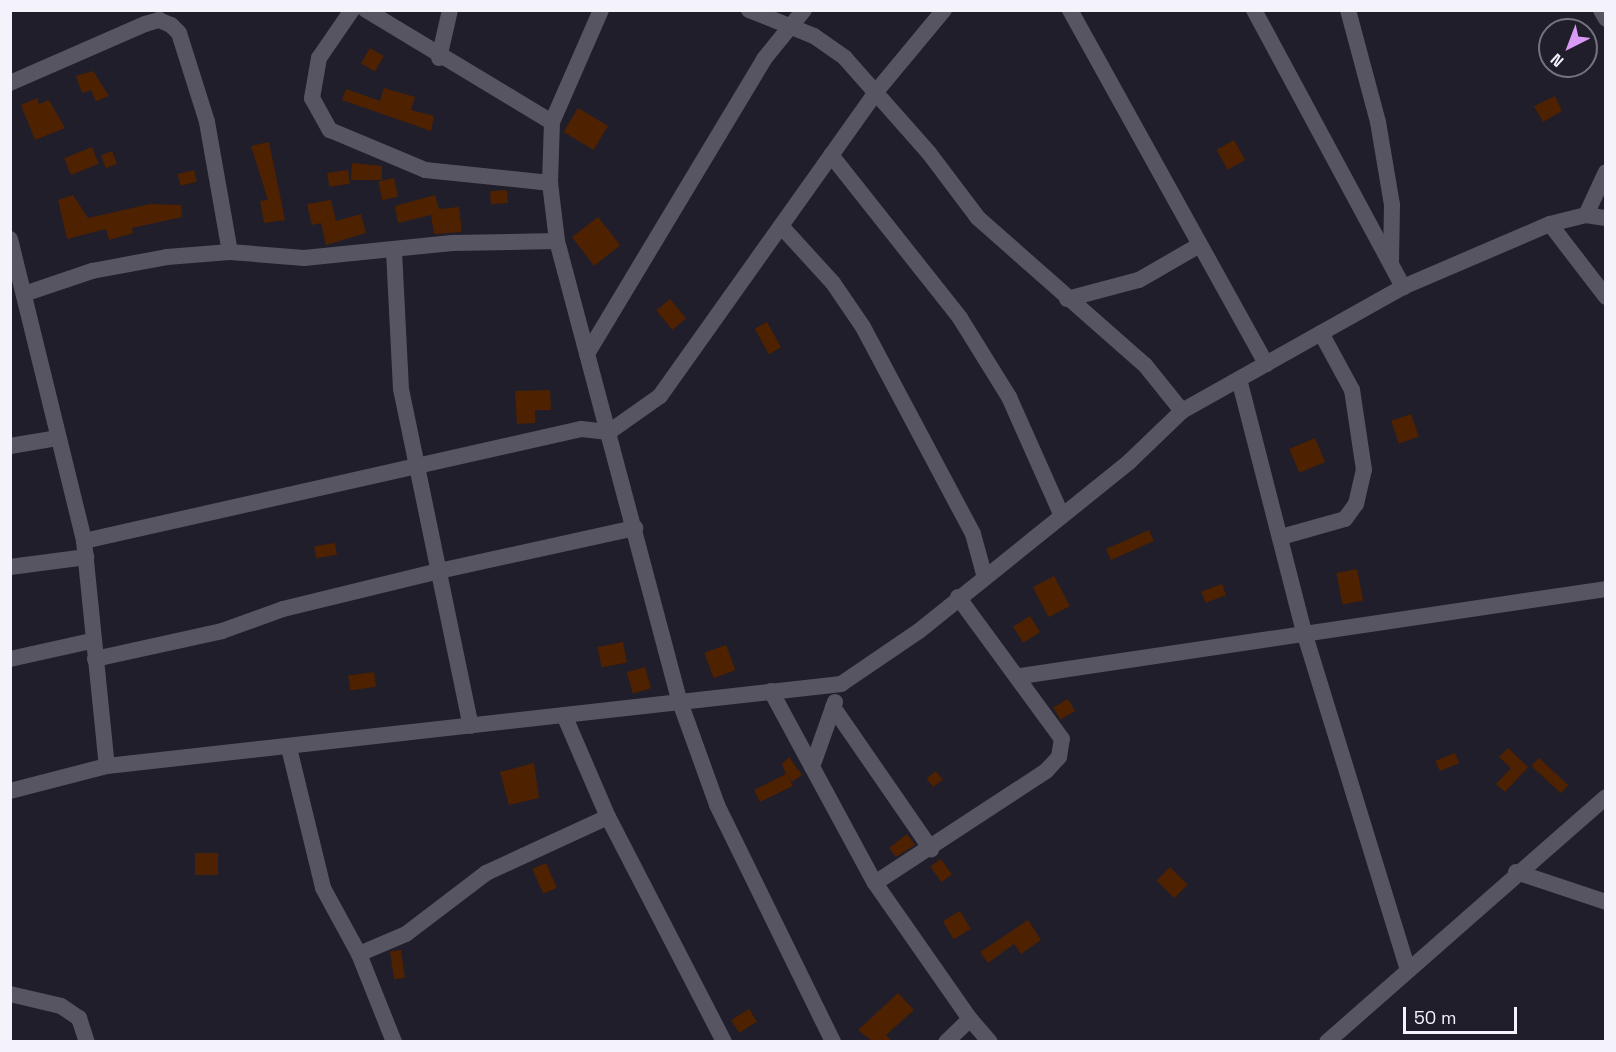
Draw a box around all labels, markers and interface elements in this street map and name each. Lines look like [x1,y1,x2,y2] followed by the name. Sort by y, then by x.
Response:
[1538,18,1598,78] north arrow
[1546,49,1568,72] text: N
[1406,995,1520,1033] scale bar
[1414,1006,1456,1029] text: 50 m

